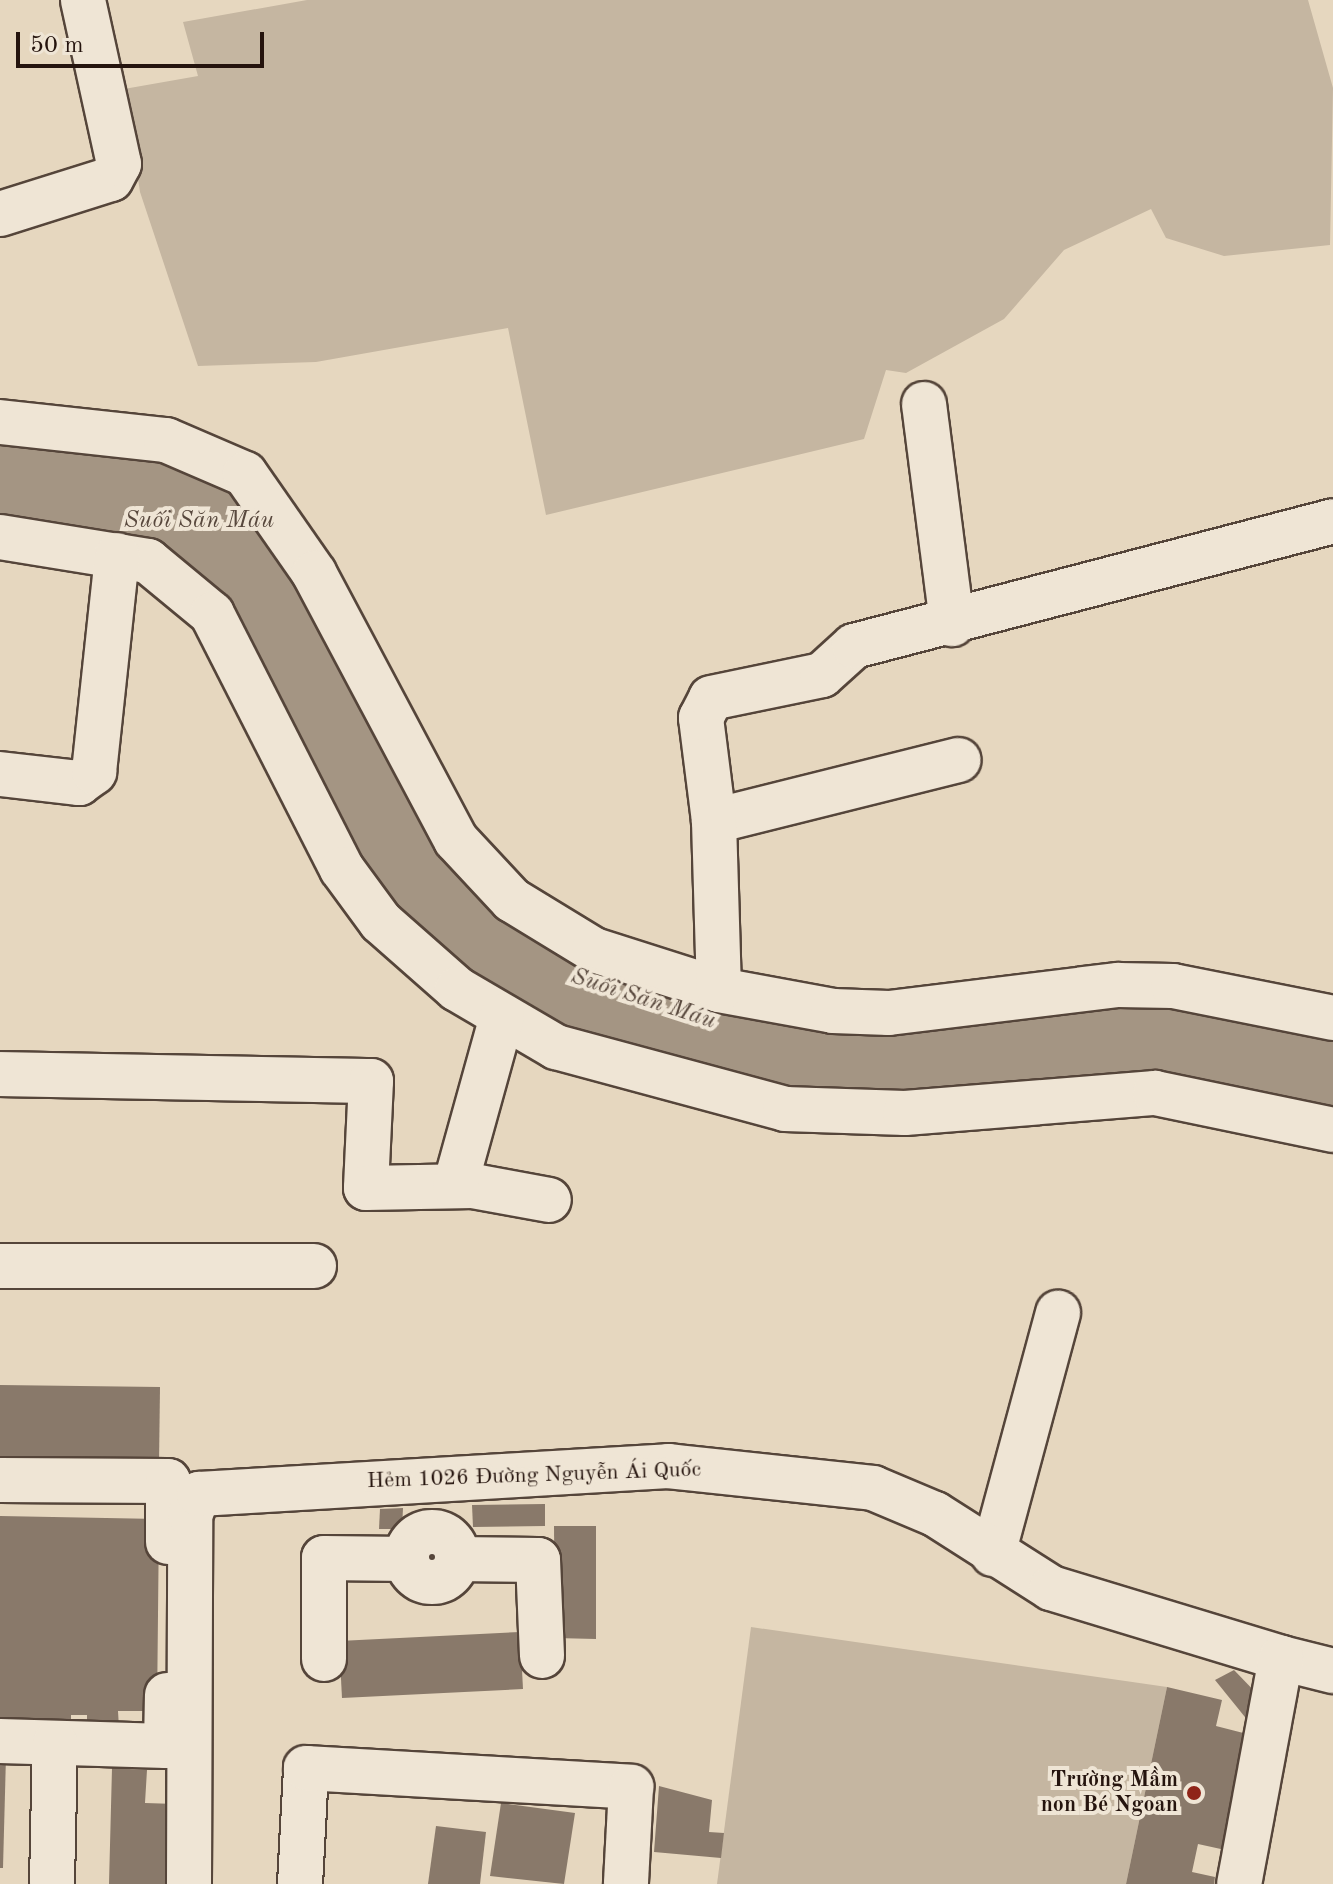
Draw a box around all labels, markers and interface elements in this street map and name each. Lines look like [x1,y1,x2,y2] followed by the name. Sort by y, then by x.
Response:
[20,16,268,66] scale bar
[30,34,84,58] text: 50 m
[124,508,274,536] water label: Suối Săn Máu
[567,963,719,1037] water label: Suối Săn Máu
[366,1457,702,1495] street label: Hẻm 1026 Đường Nguyễn Ái Quốc
[1041,1767,1178,1818] place label: Trường Mầm non Bé Ngoan
[1185,1784,1203,1802] marker: Trường Mầm non Bé Ngoan

